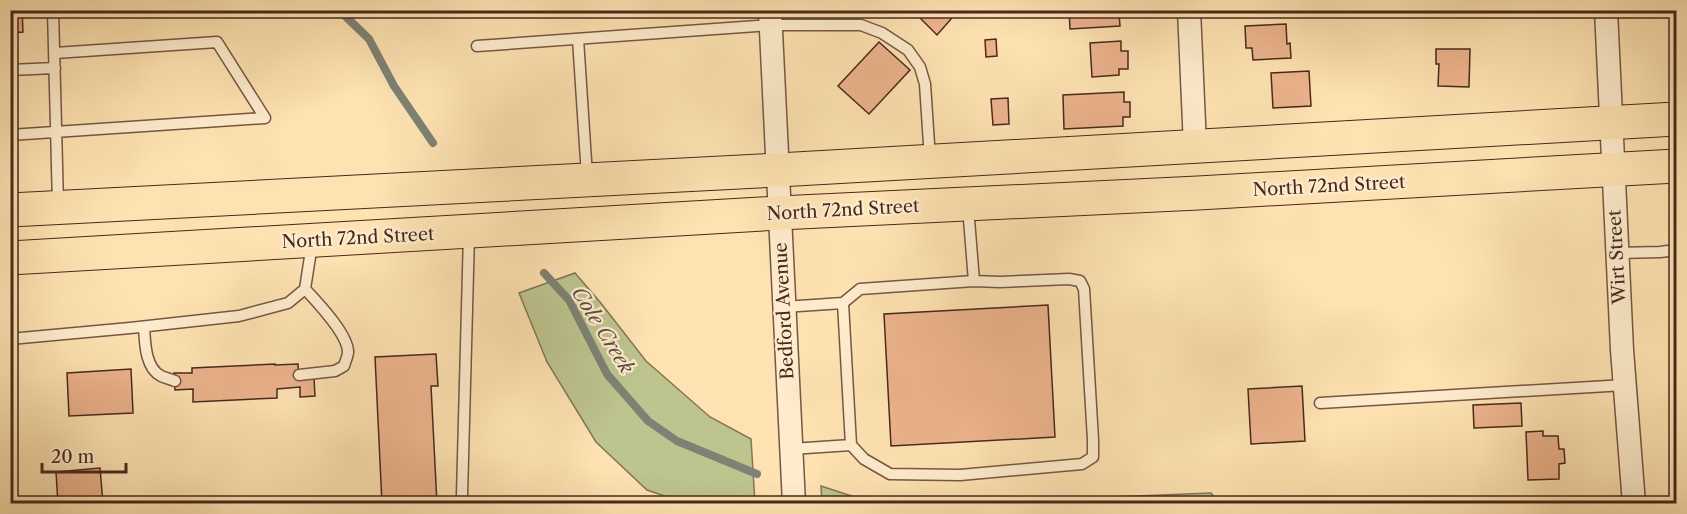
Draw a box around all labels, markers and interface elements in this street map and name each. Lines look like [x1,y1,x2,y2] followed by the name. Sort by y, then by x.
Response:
[1252,171,1406,201] street label: North 72nd Street
[766,195,920,225] street label: North 72nd Street
[1603,208,1631,306] street label: Wirt Street
[281,223,435,253] street label: North 72nd Street
[769,242,799,380] street label: Bedford Avenue
[567,282,640,379] water label: Cole Creek
[42,436,126,474] scale bar
[51,446,95,468] text: 20 m

